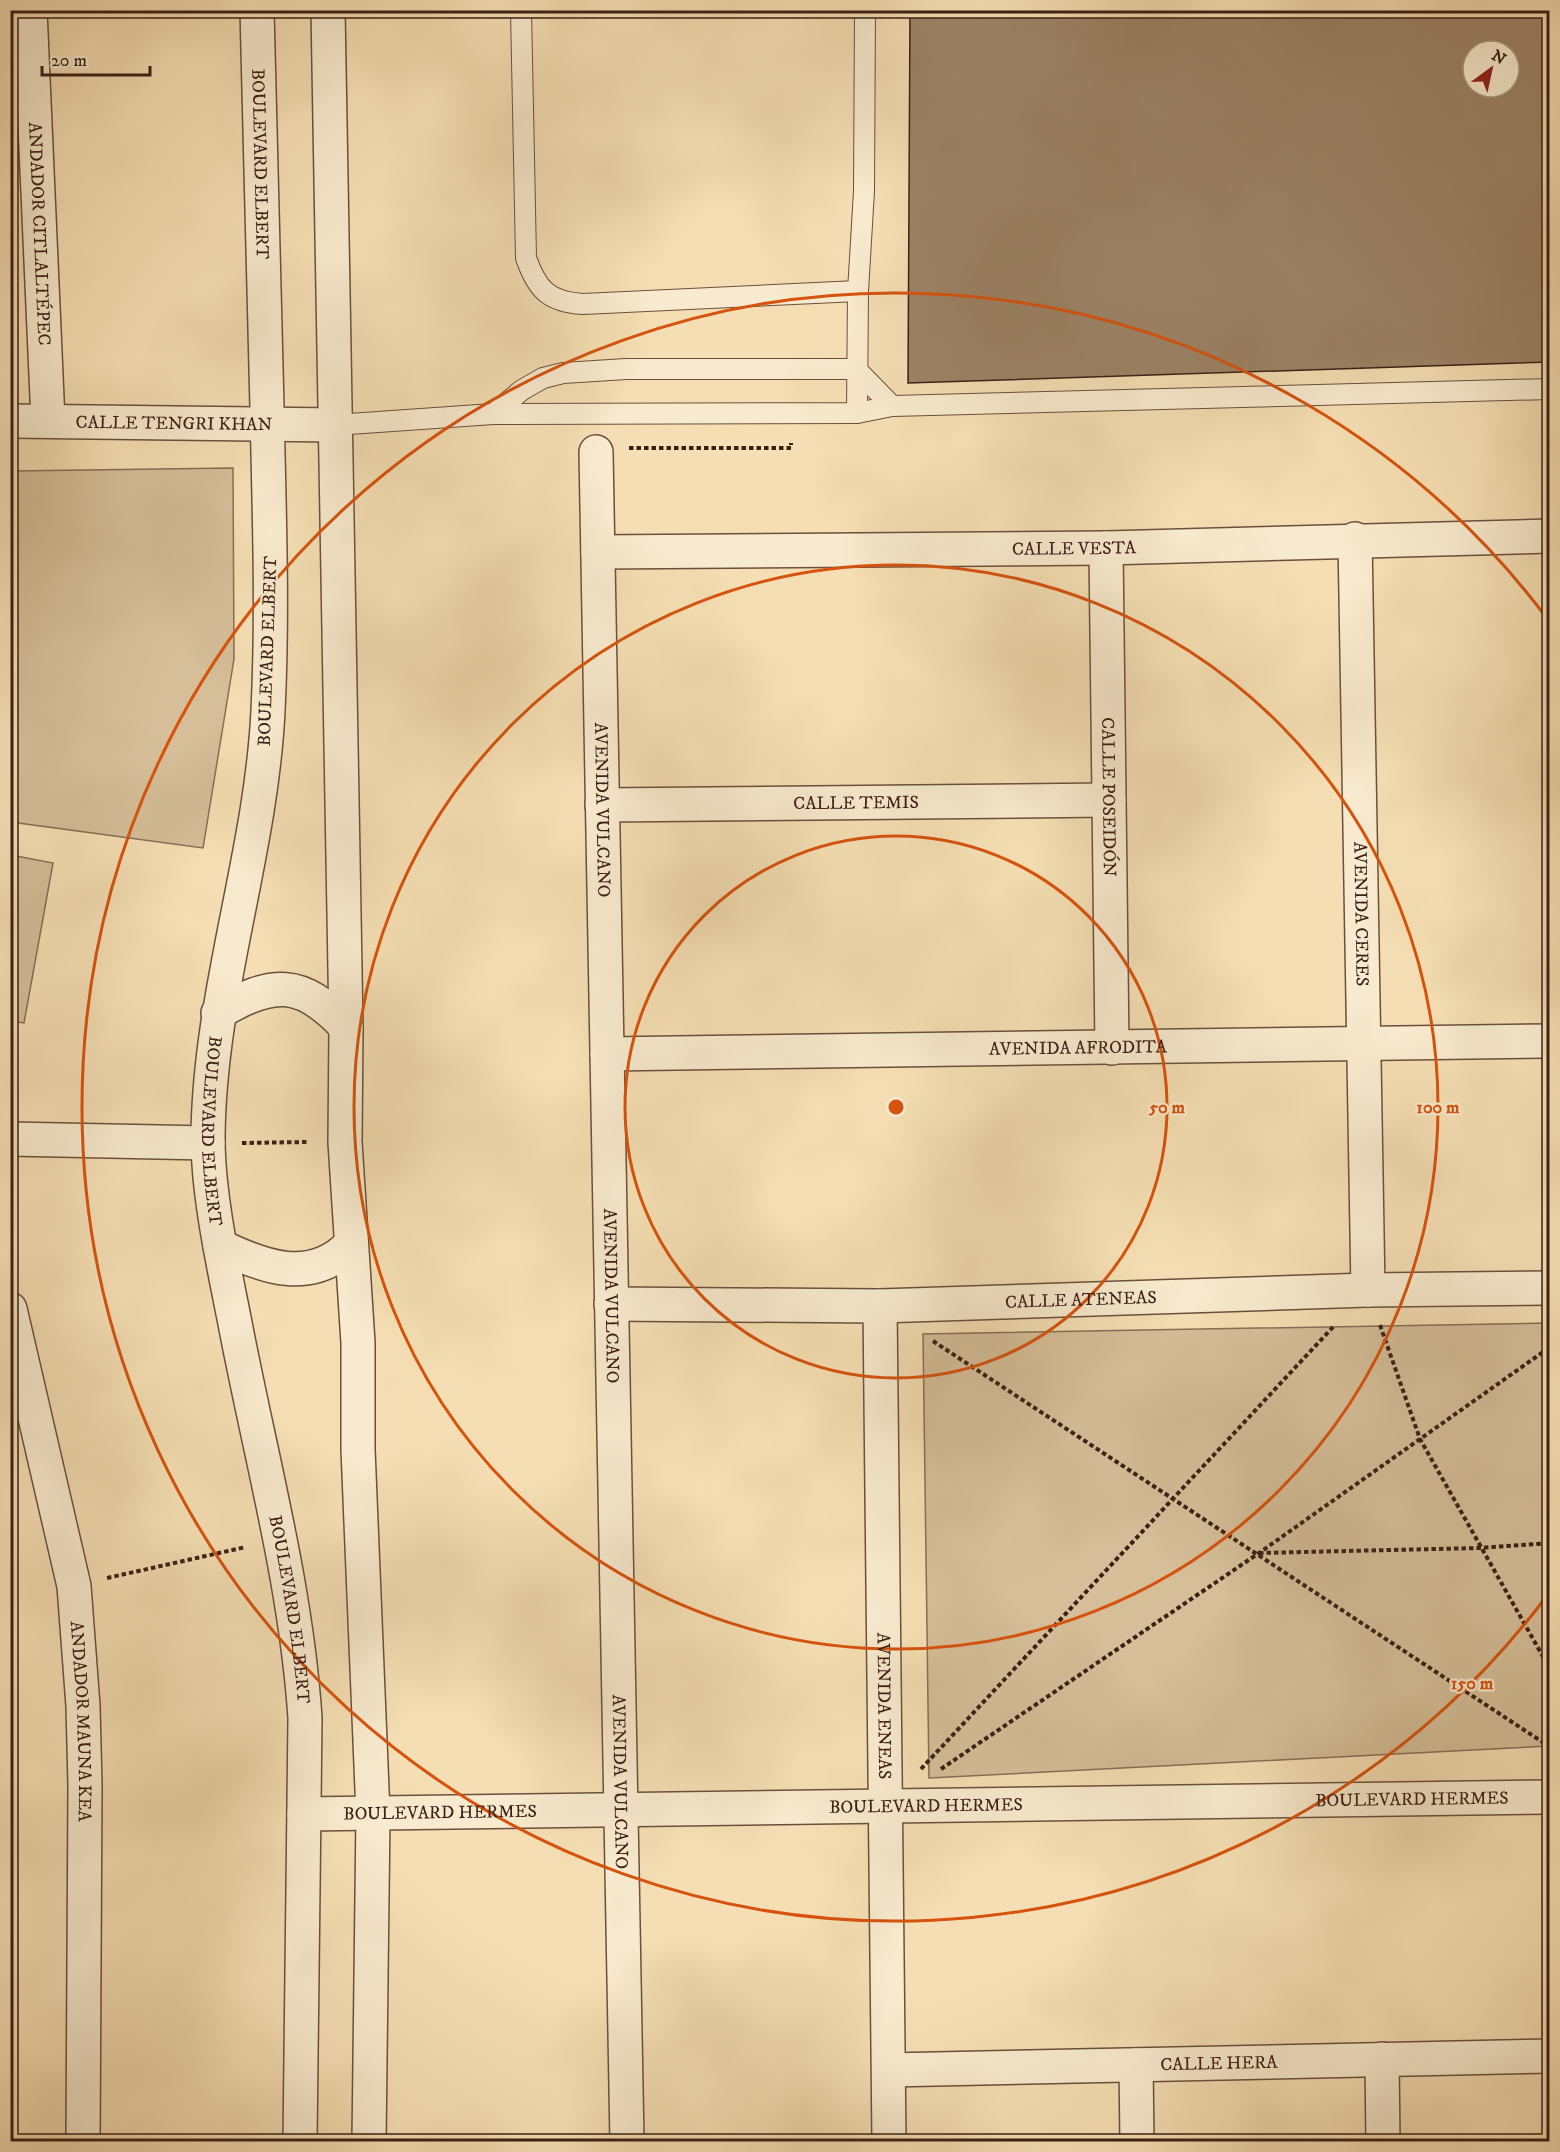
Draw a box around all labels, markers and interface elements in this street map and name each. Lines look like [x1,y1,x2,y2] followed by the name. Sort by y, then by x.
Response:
[42,39,150,77] scale bar
[1461,39,1521,99] north arrow
[1488,45,1510,69] text: N
[51,50,87,72] text: 20 m
[246,68,273,260] street label: BOULEVARD ELBERT
[23,122,55,346] street label: ANDADOR CITLALTÉPEC
[75,412,273,436] street label: CALLE TENGRI KHAN
[1012,537,1137,561] street label: CALLE VESTA
[254,555,282,747] street label: BOULEVARD ELBERT
[1096,717,1120,877] street label: CALLE POSEIDÓN
[589,722,614,898] street label: AVENIDA VULCANO
[793,792,919,815] street label: CALLE TEMIS
[1348,841,1373,987] street label: AVENIDA CERES
[196,1035,226,1228] street label: BOULEVARD ELBERT
[989,1036,1168,1061] street label: AVENIDA AFRODITA
[886,1097,906,1117] centre of rings
[1148,1097,1185,1119] text: 50 m
[1416,1097,1460,1119] text: 100 m
[598,1208,623,1384] street label: AVENIDA VULCANO
[1005,1287,1157,1314] street label: CALLE ATENEAS
[263,1513,314,1705] street label: BOULEVARD ELBERT
[65,1620,95,1822] street label: ANDADOR MAUNA KEA
[872,1632,895,1780] street label: AVENIDA ENEAS
[1451,1673,1494,1695] text: 150 m
[607,1694,632,1869] street label: AVENIDA VULCANO
[1315,1788,1509,1812] street label: BOULEVARD HERMES
[829,1794,1023,1819] street label: BOULEVARD HERMES
[343,1801,537,1825] street label: BOULEVARD HERMES
[1160,2052,1278,2076] street label: CALLE HERA

